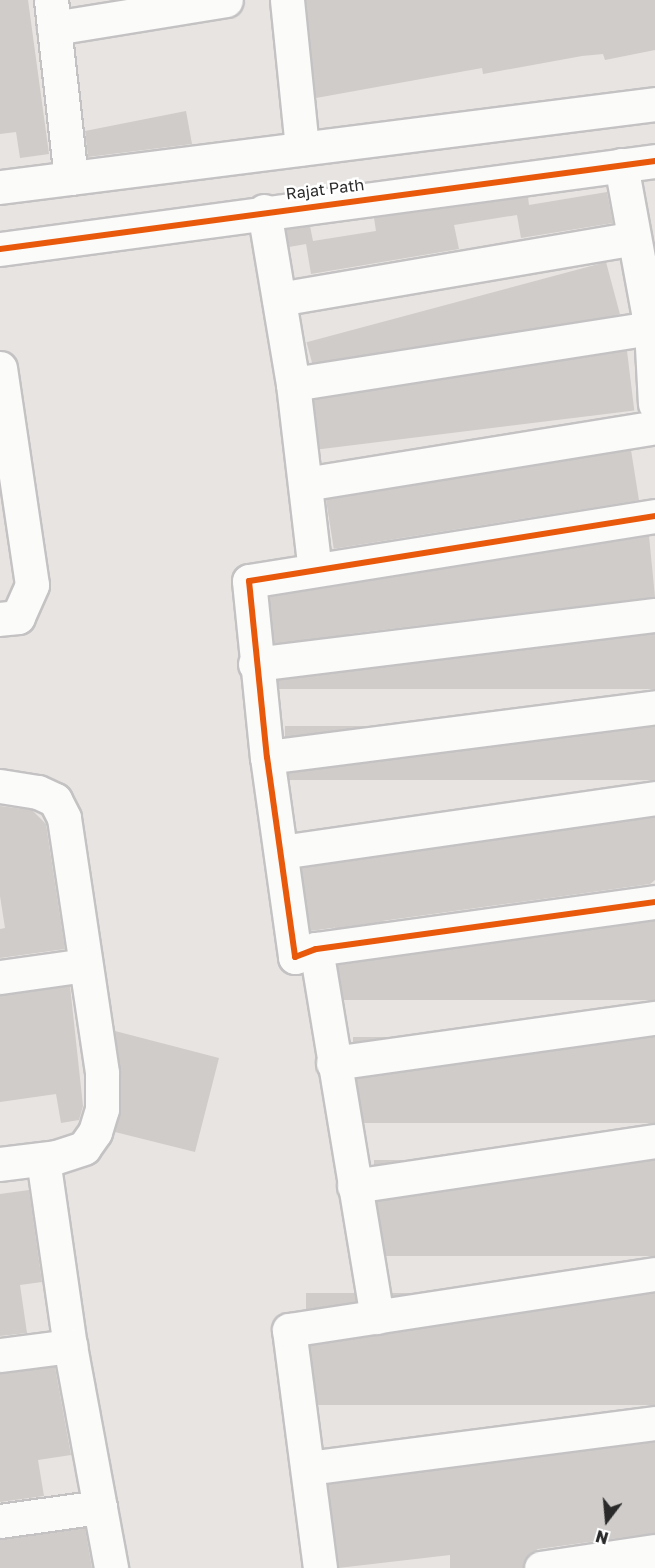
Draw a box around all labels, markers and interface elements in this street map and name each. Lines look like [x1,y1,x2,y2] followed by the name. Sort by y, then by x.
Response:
[285,175,365,203] street label: Rajat Path
[577,1490,637,1550] north arrow
[593,1526,611,1549] text: N

